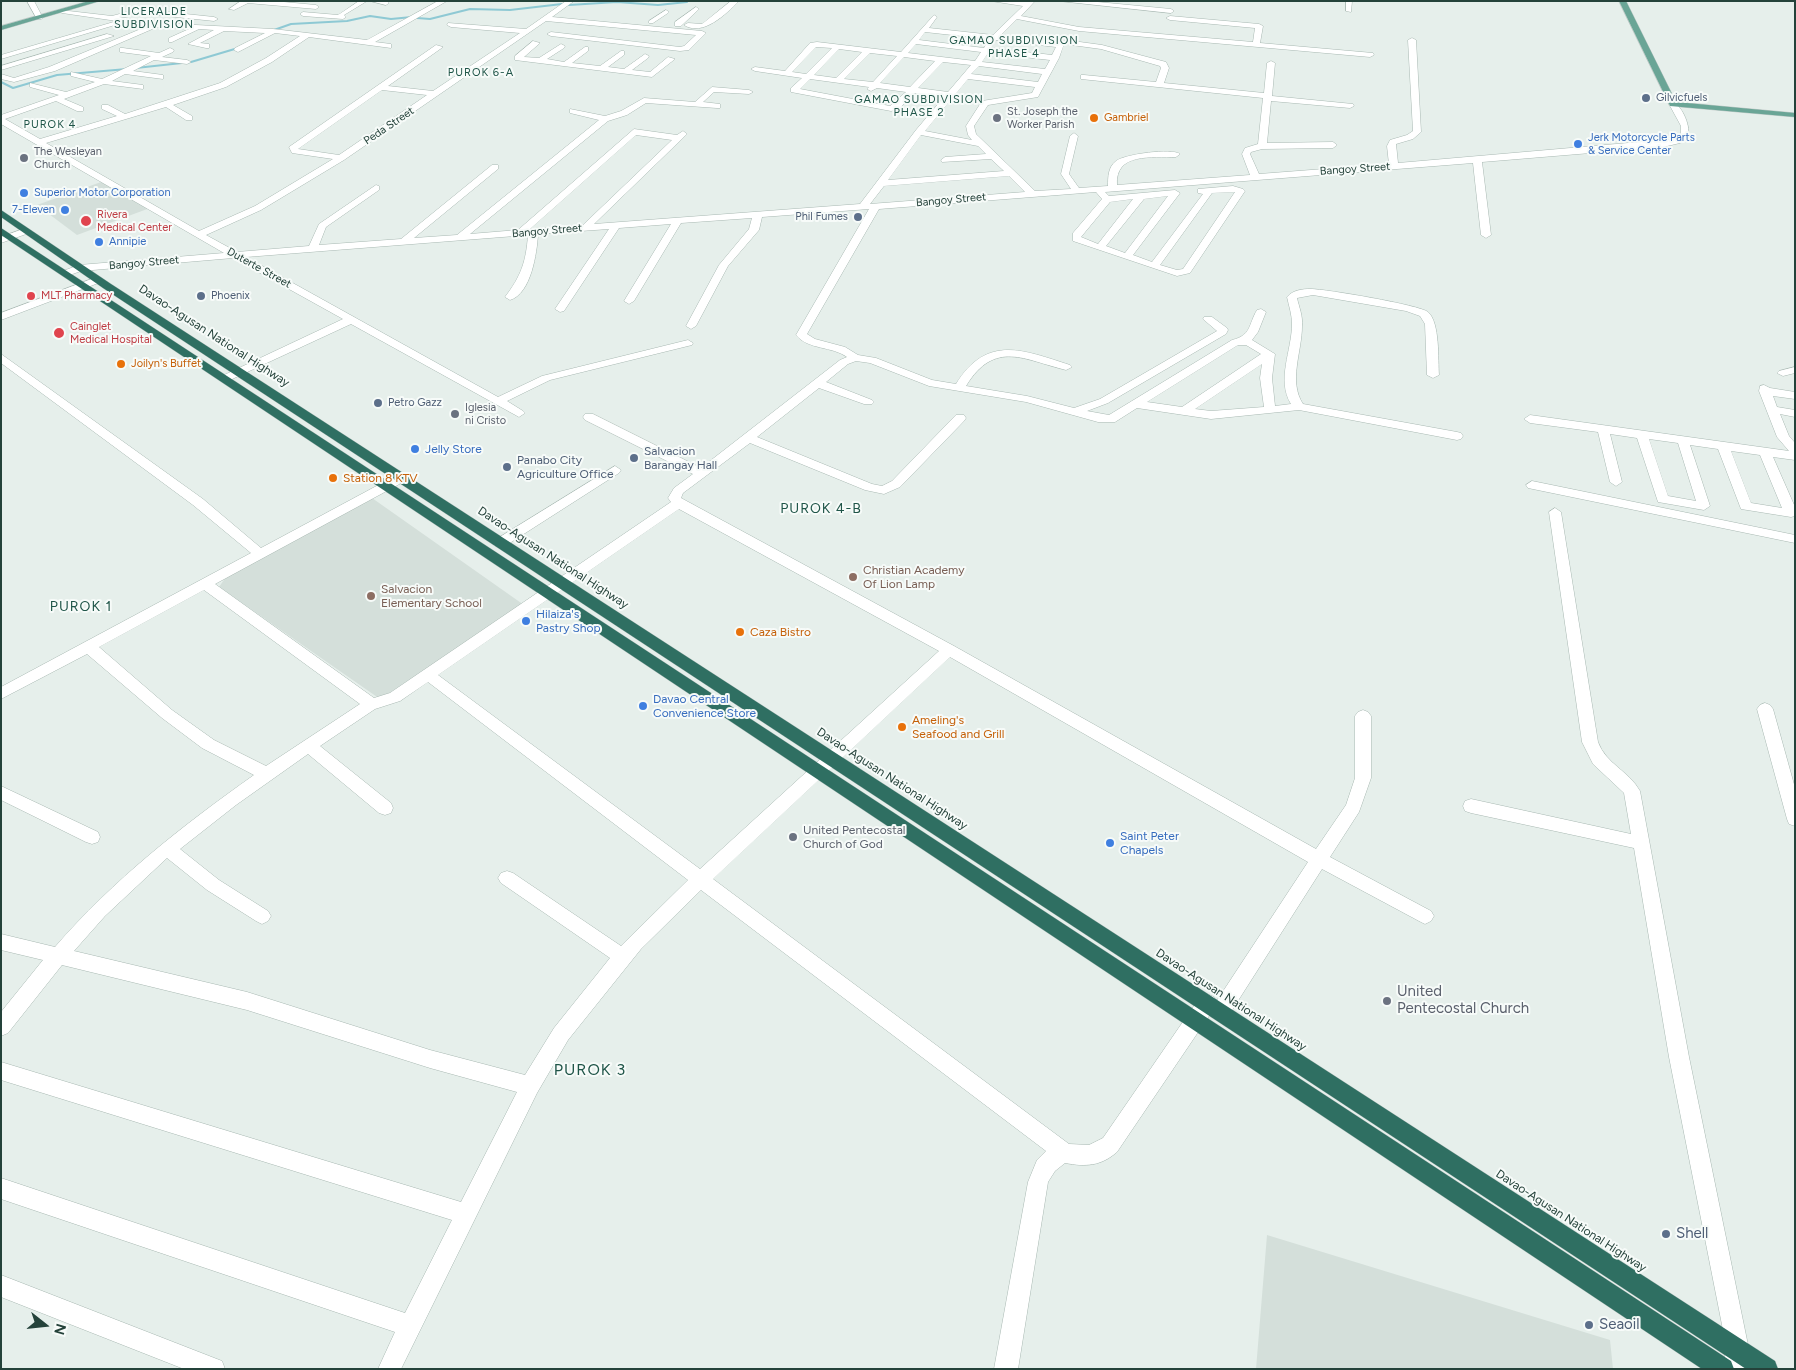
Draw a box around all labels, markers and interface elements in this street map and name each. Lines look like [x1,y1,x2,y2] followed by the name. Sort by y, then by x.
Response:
[113,5,195,31] district label: LICERALDE SUBDIVISION
[947,34,1081,60] district label: GAMAO SUBDIVISION PHASE 4
[447,66,515,80] district label: PUROK 6-A
[1656,91,1707,105] place label: Gilvicfuels
[1640,92,1652,104] marker: Gilvicfuels
[852,93,986,119] district label: GAMAO SUBDIVISION PHASE 2
[361,104,417,148] street label: Peda Street
[1007,105,1078,131] place label: St. Joseph the Worker Parish
[1104,111,1148,125] place label: Gambriel
[991,112,1003,124] marker: St. Joseph the Worker Parish
[1088,112,1100,124] marker: Gambriel
[23,118,77,132] district label: PUROK 4
[1588,131,1695,157] place label: Jerk Motorcycle Parts & Service Center
[1572,138,1584,150] marker: Jerk Motorcycle Parts & Service Center
[34,145,102,171] place label: The Wesleyan Church
[18,152,30,164] marker: The Wesleyan Church
[1319,160,1391,178] street label: Bangoy Street
[34,186,171,200] place label: Superior Motor Corporation
[18,187,30,199] marker: Superior Motor Corporation
[915,190,987,210] street label: Bangoy Street
[12,203,55,217] place label: 7-Eleven
[59,204,71,216] marker: 7-Eleven
[97,208,172,234] place label: Rivera Medical Center
[795,210,848,224] place label: Phil Fumes
[852,211,864,223] marker: Phil Fumes
[79,214,93,228] marker: Rivera Medical Center
[511,221,583,241] street label: Bangoy Street
[109,235,146,249] place label: Annipie
[93,236,105,248] marker: Annipie
[225,245,293,291] street label: Duterte Street
[108,253,180,273] street label: Bangoy Street
[136,282,292,390] street label: Davao-Agusan National Highway
[41,289,112,303] place label: MLT Pharmacy
[211,289,250,303] place label: Phoenix
[25,290,37,302] marker: MLT Pharmacy
[195,290,207,302] marker: Phoenix
[70,320,152,346] place label: Cainglet Medical Hospital
[52,326,66,340] marker: Cainglet Medical Hospital
[131,357,201,371] place label: Joilyn's Buffet
[115,358,127,370] marker: Joilyn's Buffet
[388,396,442,410] place label: Petro Gazz
[372,397,384,409] marker: Petro Gazz
[465,401,506,427] place label: Iglesia ni Cristo
[449,408,461,420] marker: Iglesia ni Cristo
[425,442,482,456] place label: Jelly Store
[409,443,421,455] marker: Jelly Store
[644,444,717,472] place label: Salvacion Barangay Hall
[628,452,640,464] marker: Salvacion Barangay Hall
[517,453,614,481] place label: Panabo City Agriculture Office
[501,461,513,473] marker: Panabo City Agriculture Office
[343,471,418,485] place label: Station 8 KTV
[327,472,339,484] marker: Station 8 KTV
[779,501,863,517] district label: PUROK 4-B
[475,504,631,612] street label: Davao-Agusan National Highway
[863,563,965,591] place label: Christian Academy Of Lion Lamp
[847,571,859,583] marker: Christian Academy Of Lion Lamp
[381,582,482,610] place label: Salvacion Elementary School
[365,590,377,602] marker: Salvacion Elementary School
[49,599,113,615] district label: PUROK 1
[536,607,601,635] place label: Hilaiza's Pastry Shop
[520,615,532,627] marker: Hilaiza's Pastry Shop
[750,625,811,639] place label: Caza Bistro
[734,626,746,638] marker: Caza Bistro
[653,692,756,720] place label: Davao Central Convenience Store
[637,700,649,712] marker: Davao Central Convenience Store
[912,713,1004,741] place label: Ameling's Seafood and Grill
[896,721,908,733] marker: Ameling's Seafood and Grill
[814,725,970,833] street label: Davao-Agusan National Highway
[803,823,905,851] place label: United Pentecostal Church of God
[1120,829,1179,857] place label: Saint Peter Chapels
[787,831,799,843] marker: United Pentecostal Church of God
[1104,837,1116,849] marker: Saint Peter Chapels
[1153,946,1309,1054] street label: Davao-Agusan National Highway
[1397,983,1529,1018] place label: United Pentecostal Church
[1381,995,1393,1007] marker: United Pentecostal Church
[553,1060,627,1080] district label: PUROK 3
[1493,1167,1649,1275] street label: Davao-Agusan National Highway
[1676,1225,1708,1243] place label: Shell
[1660,1228,1672,1240] marker: Shell
[20,1300,70,1350] north arrow
[1599,1316,1640,1334] place label: Seaoil
[1583,1319,1595,1331] marker: Seaoil
[50,1322,70,1337] text: N

